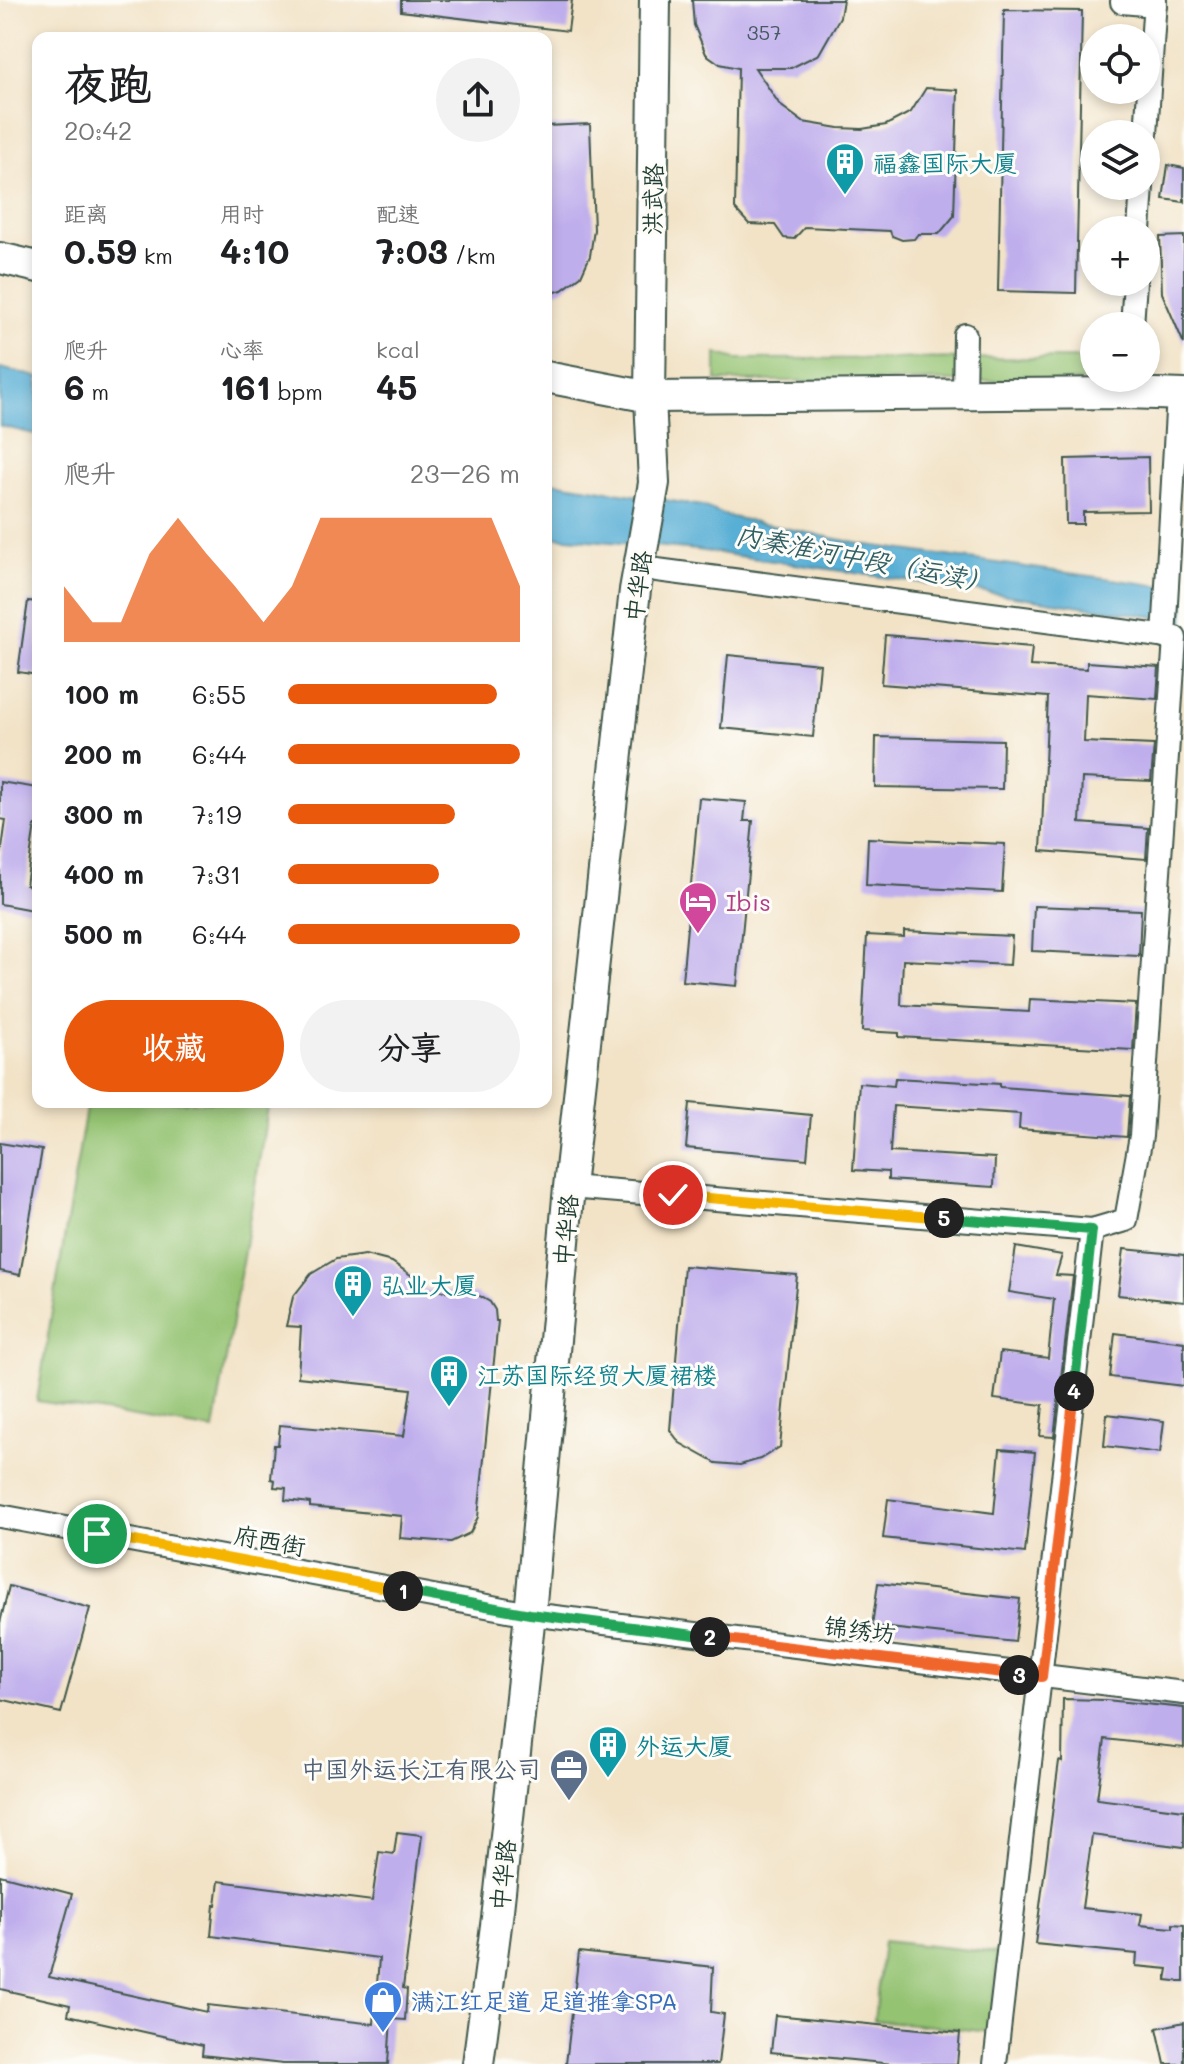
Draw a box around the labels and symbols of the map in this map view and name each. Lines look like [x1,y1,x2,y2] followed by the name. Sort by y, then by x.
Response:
[747,19,781,45] house number: 357
[824,141,866,196] building icon: 福鑫国际大厦
[873,147,1017,178] place label: 福鑫国际大厦
[636,163,668,235] street label: 洪武路
[733,517,995,599] water label: 内秦淮河中段（运渎）
[617,548,657,624] street label: 中华路
[677,880,719,935] hotel icon: Ibis
[726,886,771,917] place label: Ibis
[639,1161,707,1229] pin
[546,1193,584,1267] street label: 中华路
[924,1198,964,1238] pin: 5
[332,1263,374,1318] building icon: 弘业大厦
[381,1269,477,1300] place label: 弘业大厦
[428,1353,470,1408] building icon: 江苏国际经贸大厦裙楼
[477,1359,717,1390] place label: 江苏国际经贸大厦裙楼
[1054,1371,1094,1411] pin: 4
[63,1500,131,1568] pin
[232,1518,308,1562] street label: 府西街
[383,1571,423,1611] pin: 1
[822,1609,898,1649] street label: 锦绣坊
[690,1617,730,1657] pin: 2
[999,1655,1039,1695] pin: 3
[587,1724,629,1779] building icon: 外运大厦
[636,1730,732,1761] place label: 外运大厦
[548,1747,590,1802] office icon: 中国外运长江有限公司
[301,1753,541,1784] place label: 中国外运长江有限公司
[483,1838,521,1912] street label: 中华路
[362,1979,404,2034] shop icon: 满江红足道 足道推拿SPA
[411,1985,678,2016] place label: 满江红足道 足道推拿SPA

